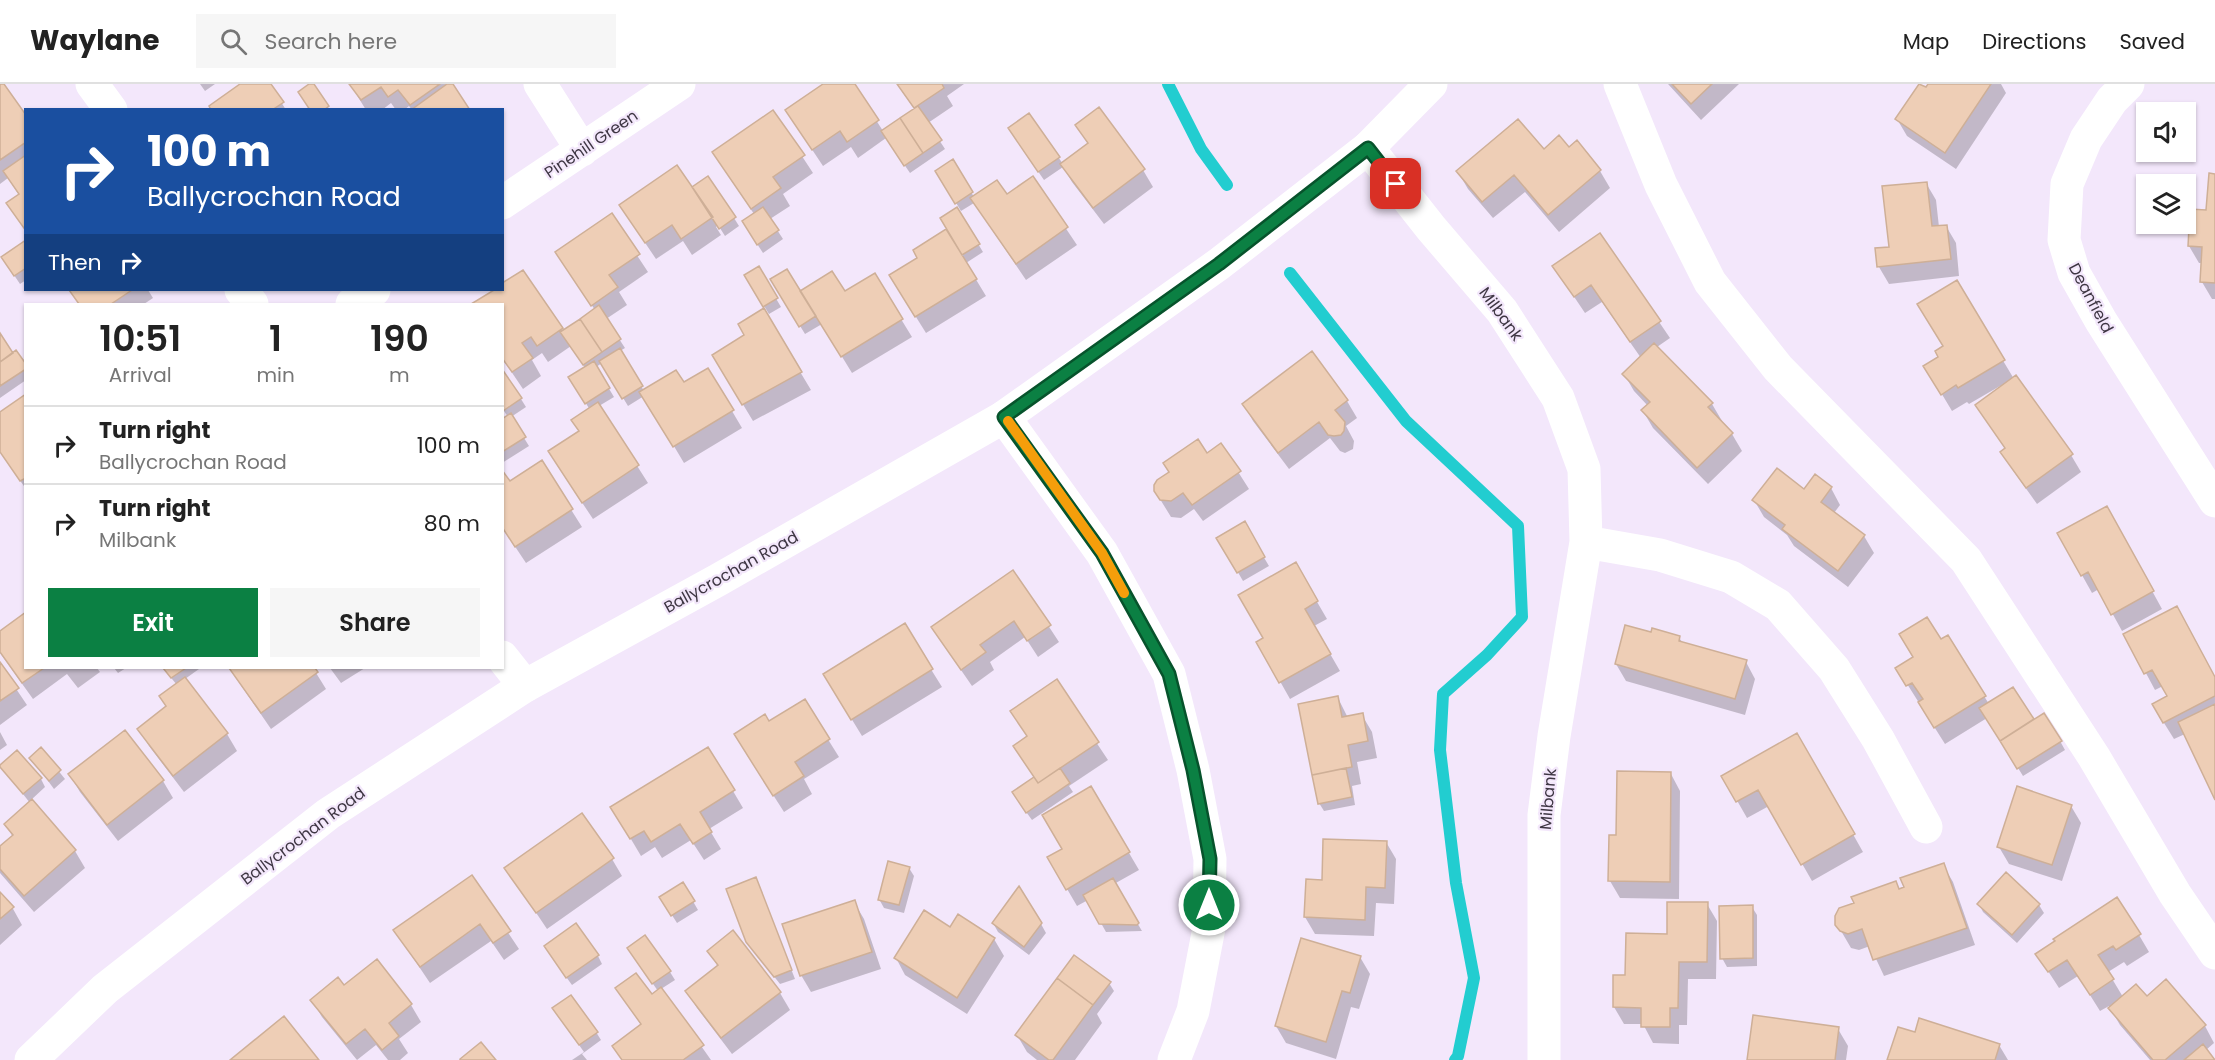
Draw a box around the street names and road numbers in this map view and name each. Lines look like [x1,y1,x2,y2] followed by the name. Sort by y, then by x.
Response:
[540,104,642,184] street label: Pinehill Green
[2063,259,2119,337] street label: Deanfield
[1474,282,1529,346] street label: Milbank
[660,526,802,618] street label: Ballycrochan Road
[1534,766,1562,831] street label: Milbank
[236,782,370,890] street label: Ballycrochan Road

